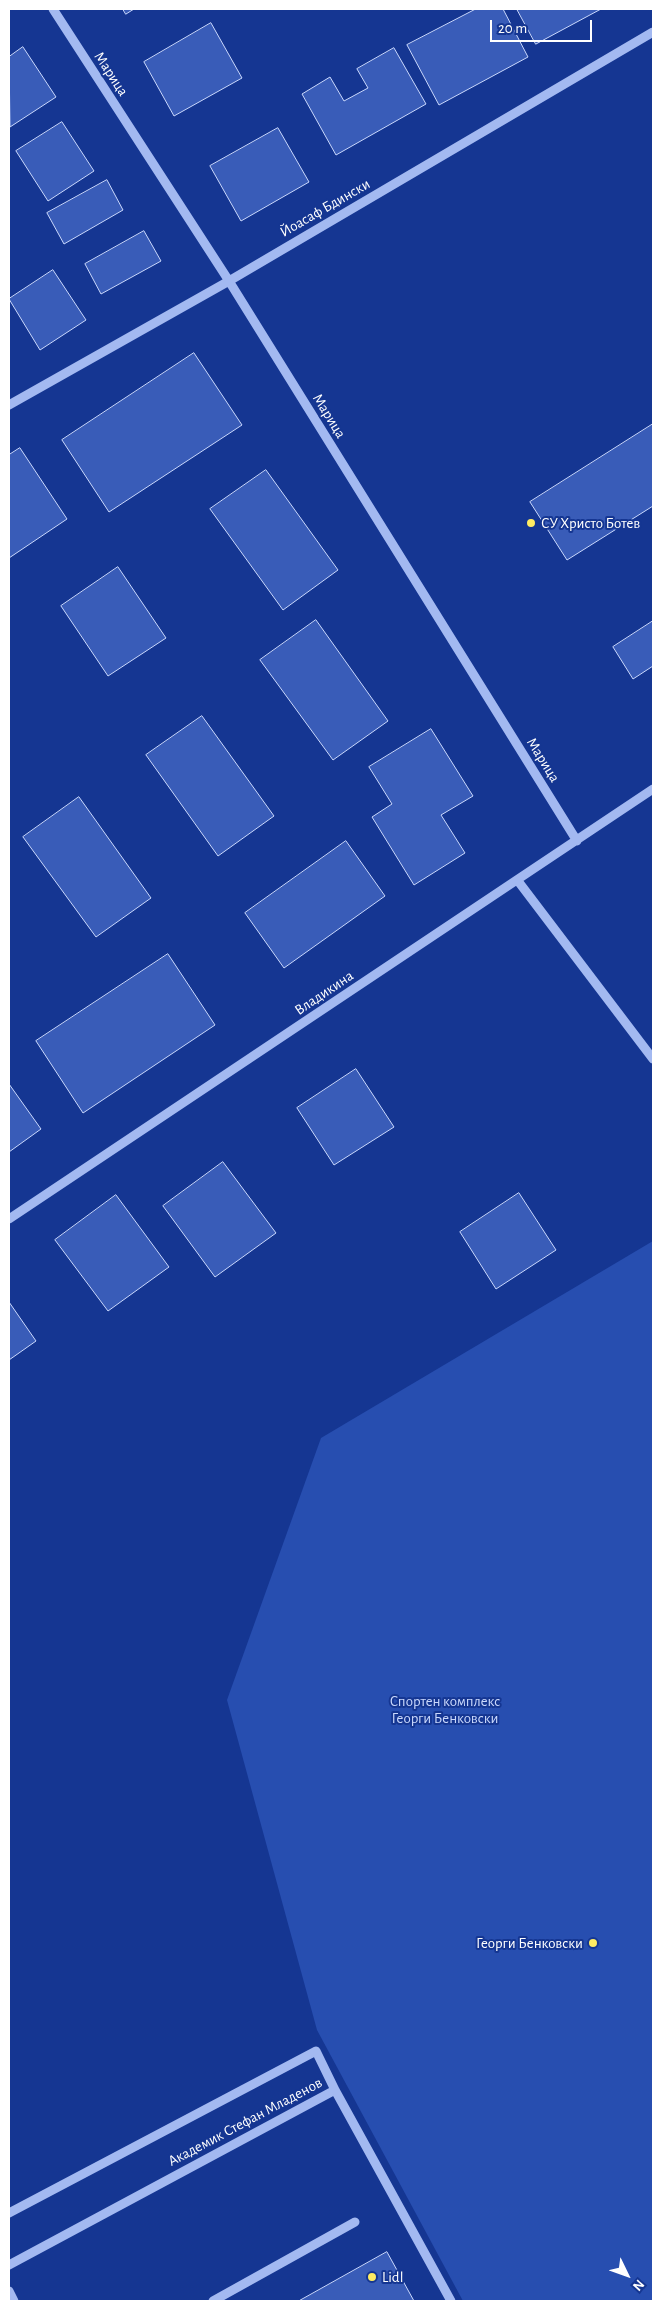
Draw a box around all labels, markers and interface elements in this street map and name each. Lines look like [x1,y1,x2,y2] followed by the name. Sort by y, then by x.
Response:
[492,10,594,42] scale bar
[498,21,527,36] text: 20 m
[90,48,132,100] street label: Марица
[277,175,373,241] street label: Йоасаф Бдински
[308,390,350,442] street label: Марица
[541,514,640,532] place label: СУ Христо Ботев
[525,517,537,529] marker: СУ Христо Ботев
[522,734,564,786] street label: Марица
[291,967,357,1019] street label: Владикина
[390,1692,500,1727] park label: Спортен комплекс Георги Бенковски
[476,1934,583,1952] place label: Георги Бенковски
[587,1937,599,1949] marker: Георги Бенковски
[165,2074,325,2170] street label: Академик Стефан Младенов
[602,2250,652,2300] north arrow
[382,2268,403,2286] place label: Lidl
[366,2271,378,2283] marker: Lidl
[630,2277,647,2293] text: N

